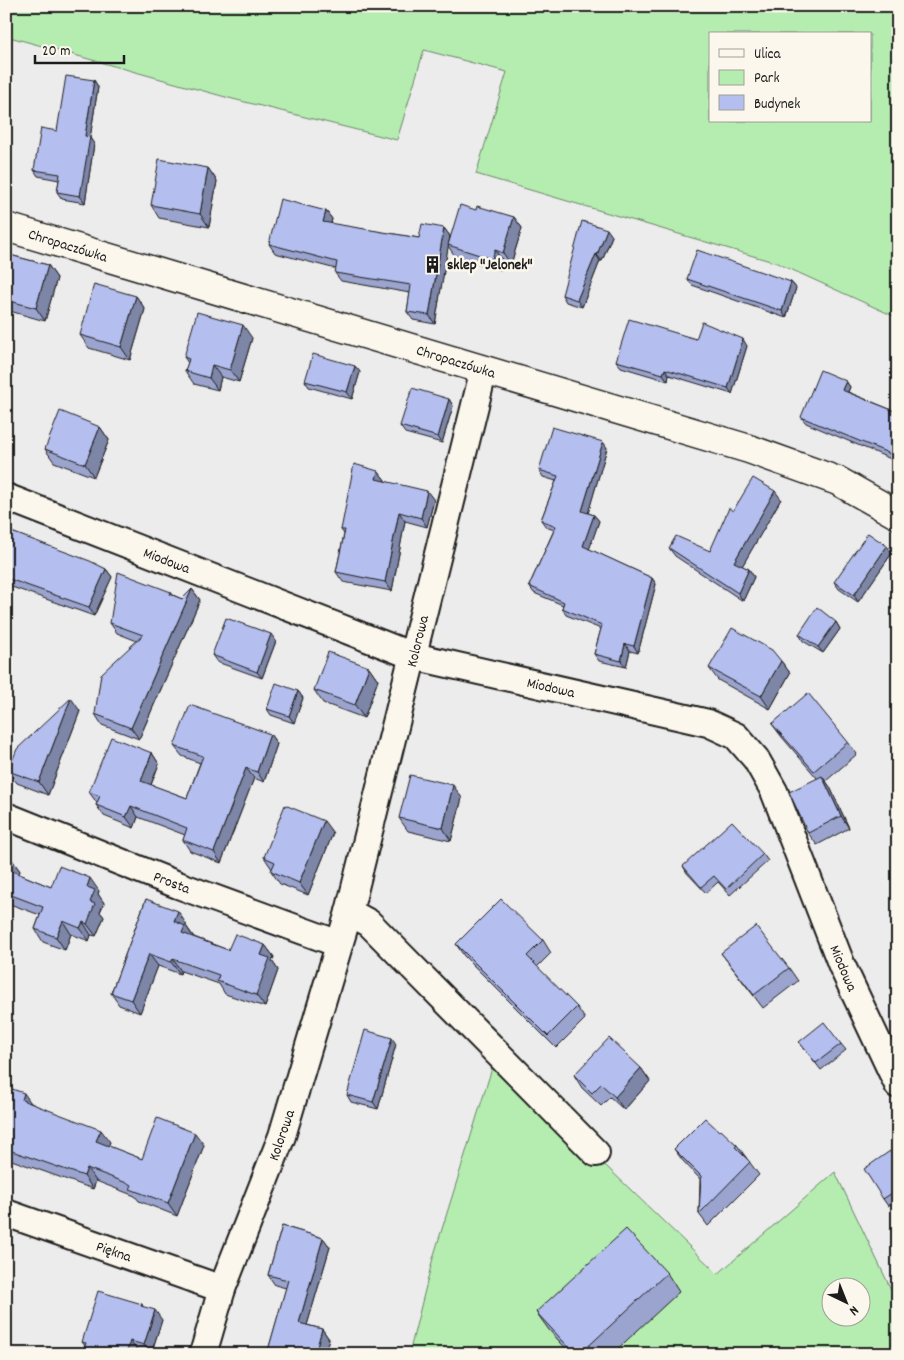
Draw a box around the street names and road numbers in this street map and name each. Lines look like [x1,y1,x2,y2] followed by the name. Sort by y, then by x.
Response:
[25,224,111,270] street label: Chropaczówka
[413,340,499,386] street label: Chropaczówka
[140,543,194,581] street label: Miodowa
[402,612,436,670] street label: Kolorowa
[524,673,578,705] street label: Miodowa
[150,867,194,901] street label: Prosta
[823,942,862,996] street label: Miodowa
[264,1106,302,1164] street label: Kolorowa
[93,1237,135,1270] street label: Piękna

